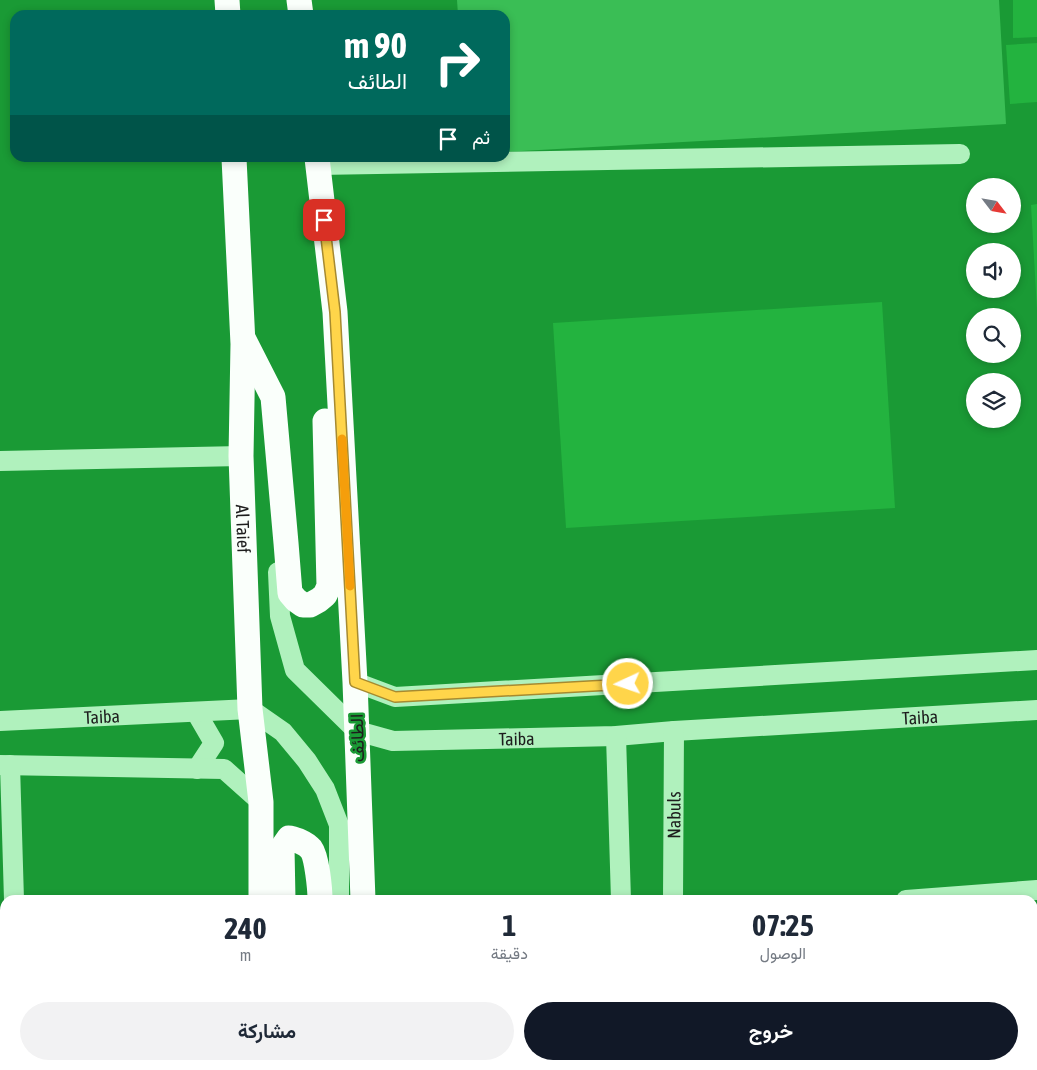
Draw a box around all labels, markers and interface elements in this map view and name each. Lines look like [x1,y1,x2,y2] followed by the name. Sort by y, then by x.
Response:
[344,25,407,65] text: 90 m
[425,30,490,95] icon: right
[348,68,407,94] text: الطائف
[434,125,462,153] icon: arrive
[472,126,490,148] text: ثم
[966,178,1021,232] north arrow
[966,178,1021,428] map controls
[303,199,345,241] pin
[310,206,338,234] icon: arrive
[966,243,1021,298] button: sound
[966,308,1021,363] button: search
[966,373,1021,428] button: layers
[232,504,255,553] street label: Al Taief
[601,657,653,709] position arrow
[83,705,120,727] street label: Taiba
[901,705,939,728] street label: Taiba
[346,713,368,763] street label: الطائف
[498,727,535,749] street label: Taiba
[663,791,684,839] street label: Nabuls
[502,908,516,942] text: 1
[752,908,814,942] text: 07:25
[224,911,267,945] text: 240
[491,944,528,962] text: دقيقة
[760,944,806,962] text: الوصول
[240,946,251,964] text: m
[20,1002,514,1060] button: مشاركة
[524,1002,1018,1060] button: خروج

